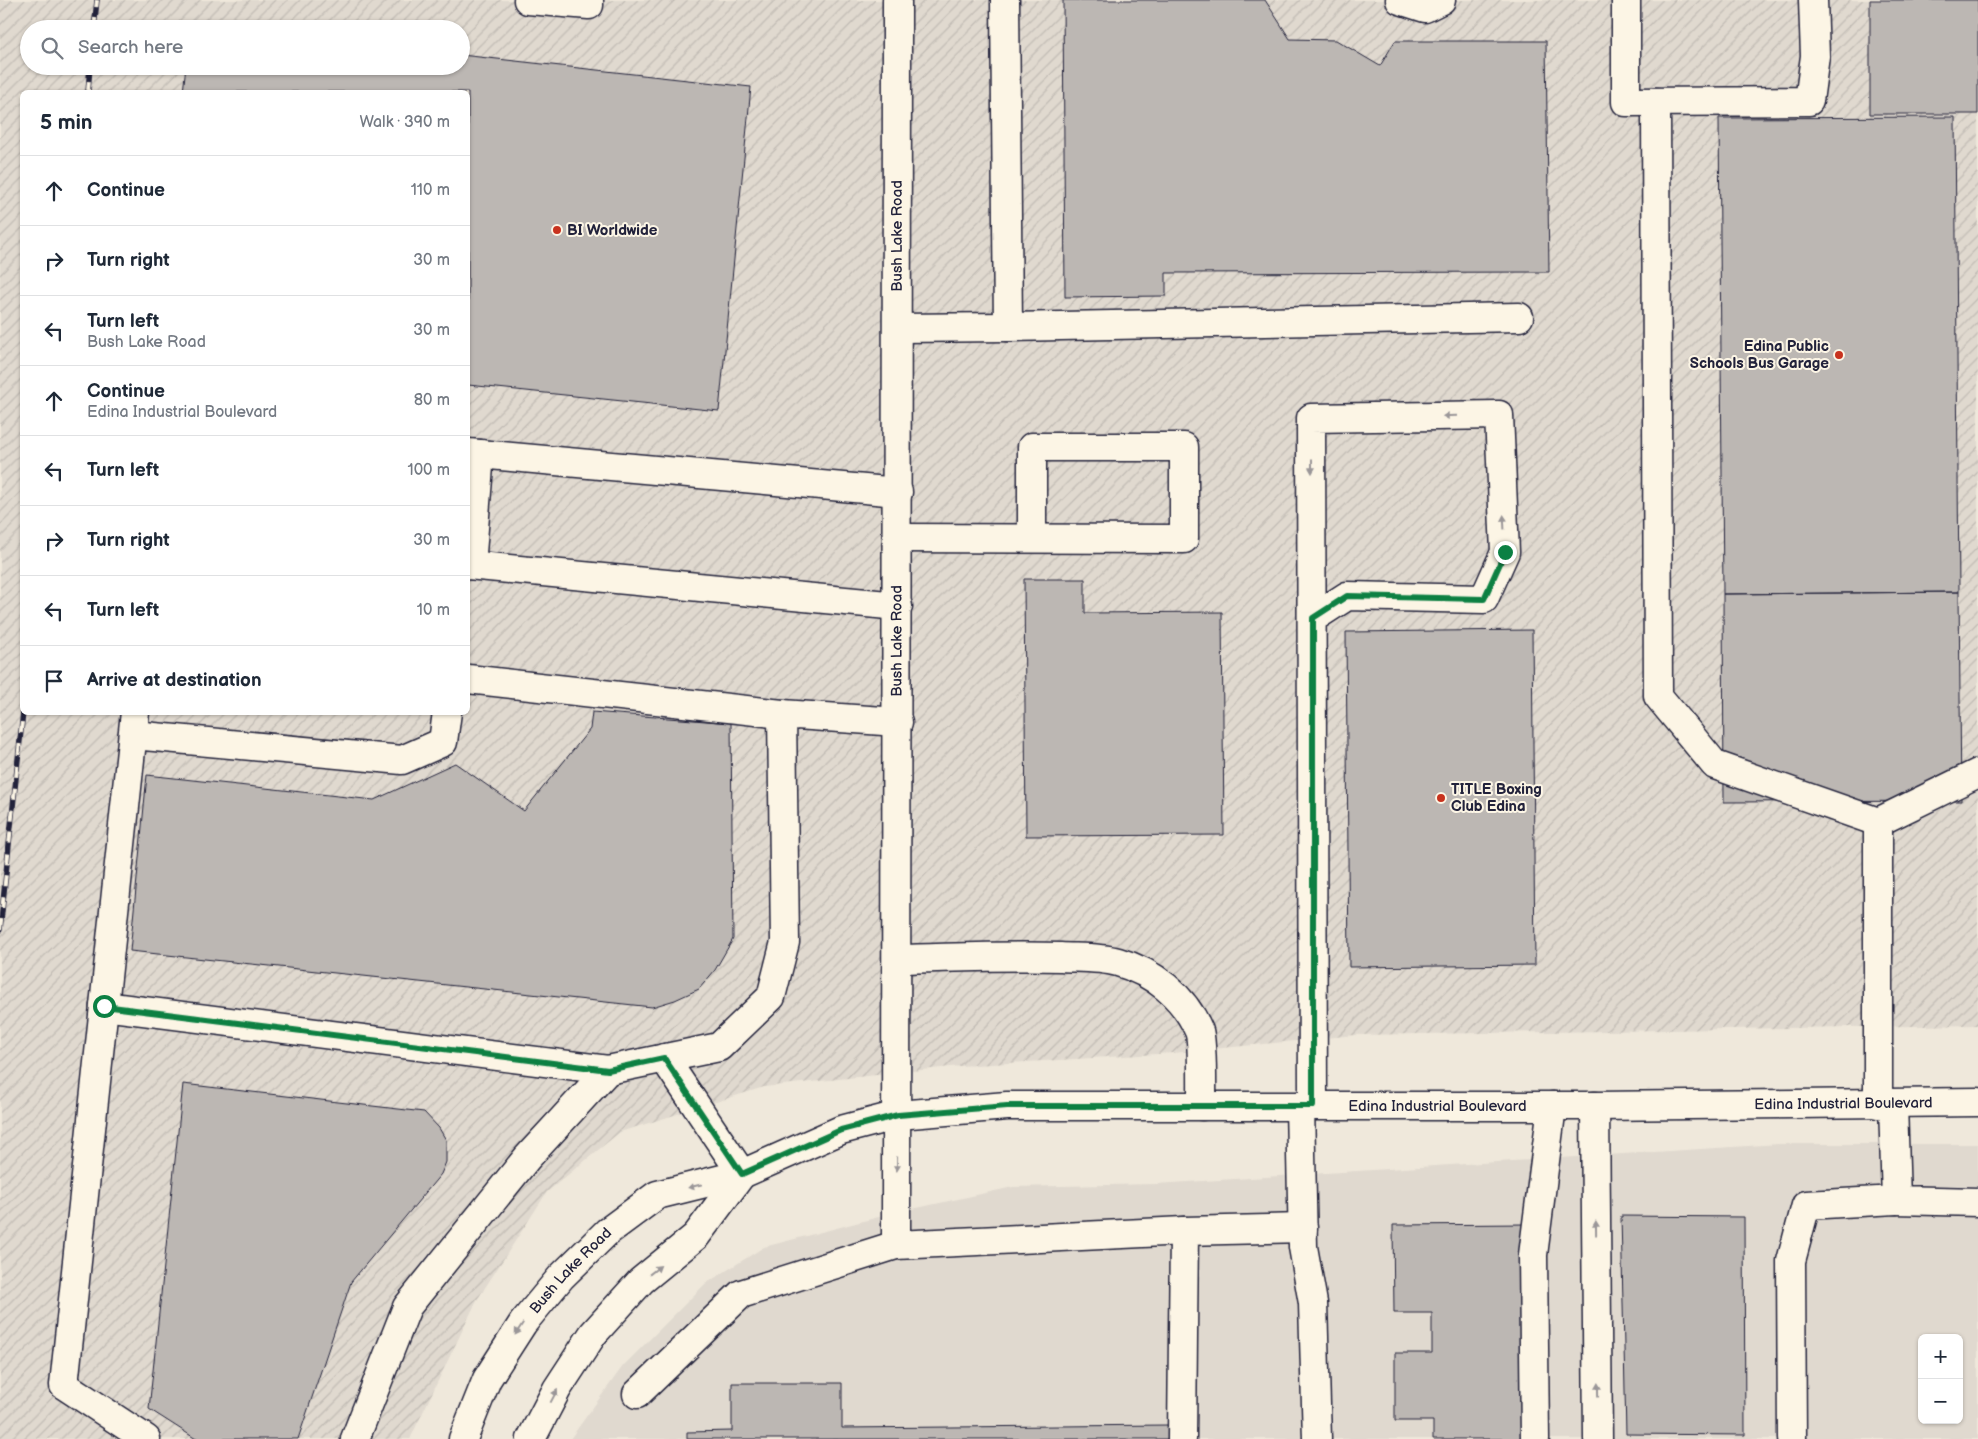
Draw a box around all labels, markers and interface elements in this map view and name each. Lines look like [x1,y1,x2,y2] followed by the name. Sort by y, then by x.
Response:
[20,20,470,75] search box
[38,34,66,62] icon: search
[78,36,183,59] text: Search here
[40,110,93,135] text: 5 min
[359,113,450,132] text: Walk · 390 m
[40,177,68,205] icon: ahead
[87,179,165,202] text: Continue
[887,180,906,292] street label: Bush Lake Road
[411,181,450,200] text: 110 m
[567,221,658,240] place label: BI Worldwide
[551,224,563,236] marker: BI Worldwide
[40,247,68,275] icon: right
[87,249,170,272] text: Turn right
[413,251,450,270] text: 30 m
[87,310,159,333] text: Turn left
[40,317,68,345] icon: left
[413,321,450,340] text: 30 m
[87,333,206,352] text: Bush Lake Road
[1690,337,1829,373] place label: Edina Public Schools Bus Garage
[1833,349,1845,361] marker: Edina Public Schools Bus Garage
[87,380,165,403] text: Continue
[40,387,68,415] icon: ahead
[414,391,450,410] text: 80 m
[87,403,277,422] text: Edina Industrial Boulevard
[1442,412,1458,420] one-way arrow
[40,457,68,485] icon: left
[87,459,159,482] text: Turn left
[1308,459,1316,475] one-way arrow
[407,461,450,480] text: 100 m
[1500,514,1508,530] one-way arrow
[40,527,68,555] icon: right
[87,529,170,552] text: Turn right
[413,531,450,550] text: 30 m
[1494,541,1517,564] route end
[887,585,906,697] street label: Bush Lake Road
[40,597,68,625] icon: left
[87,599,159,622] text: Turn left
[417,601,450,620] text: 10 m
[40,667,68,695] icon: arrive
[87,669,262,692] text: Arrive at destination
[1451,780,1542,816] place label: TITLE Boxing Club Edina
[1435,792,1447,804] marker: TITLE Boxing Club Edina
[93,995,116,1018] route start
[1754,1093,1933,1114] street label: Edina Industrial Boulevard
[1348,1097,1527,1116] street label: Edina Industrial Boulevard
[893,1156,901,1172] one-way arrow
[687,1182,702,1190] one-way arrow
[1592,1220,1600,1236] one-way arrow
[525,1223,615,1317] street label: Bush Lake Road
[648,1264,661,1275] one-way arrow
[514,1323,524,1336] one-way arrow
[1918,1334,1963,1424] map controls
[1918,1334,1963,1379] button: +
[1918,1379,1963,1424] button: −
[1594,1382,1602,1398] one-way arrow
[550,1389,558,1403] one-way arrow

